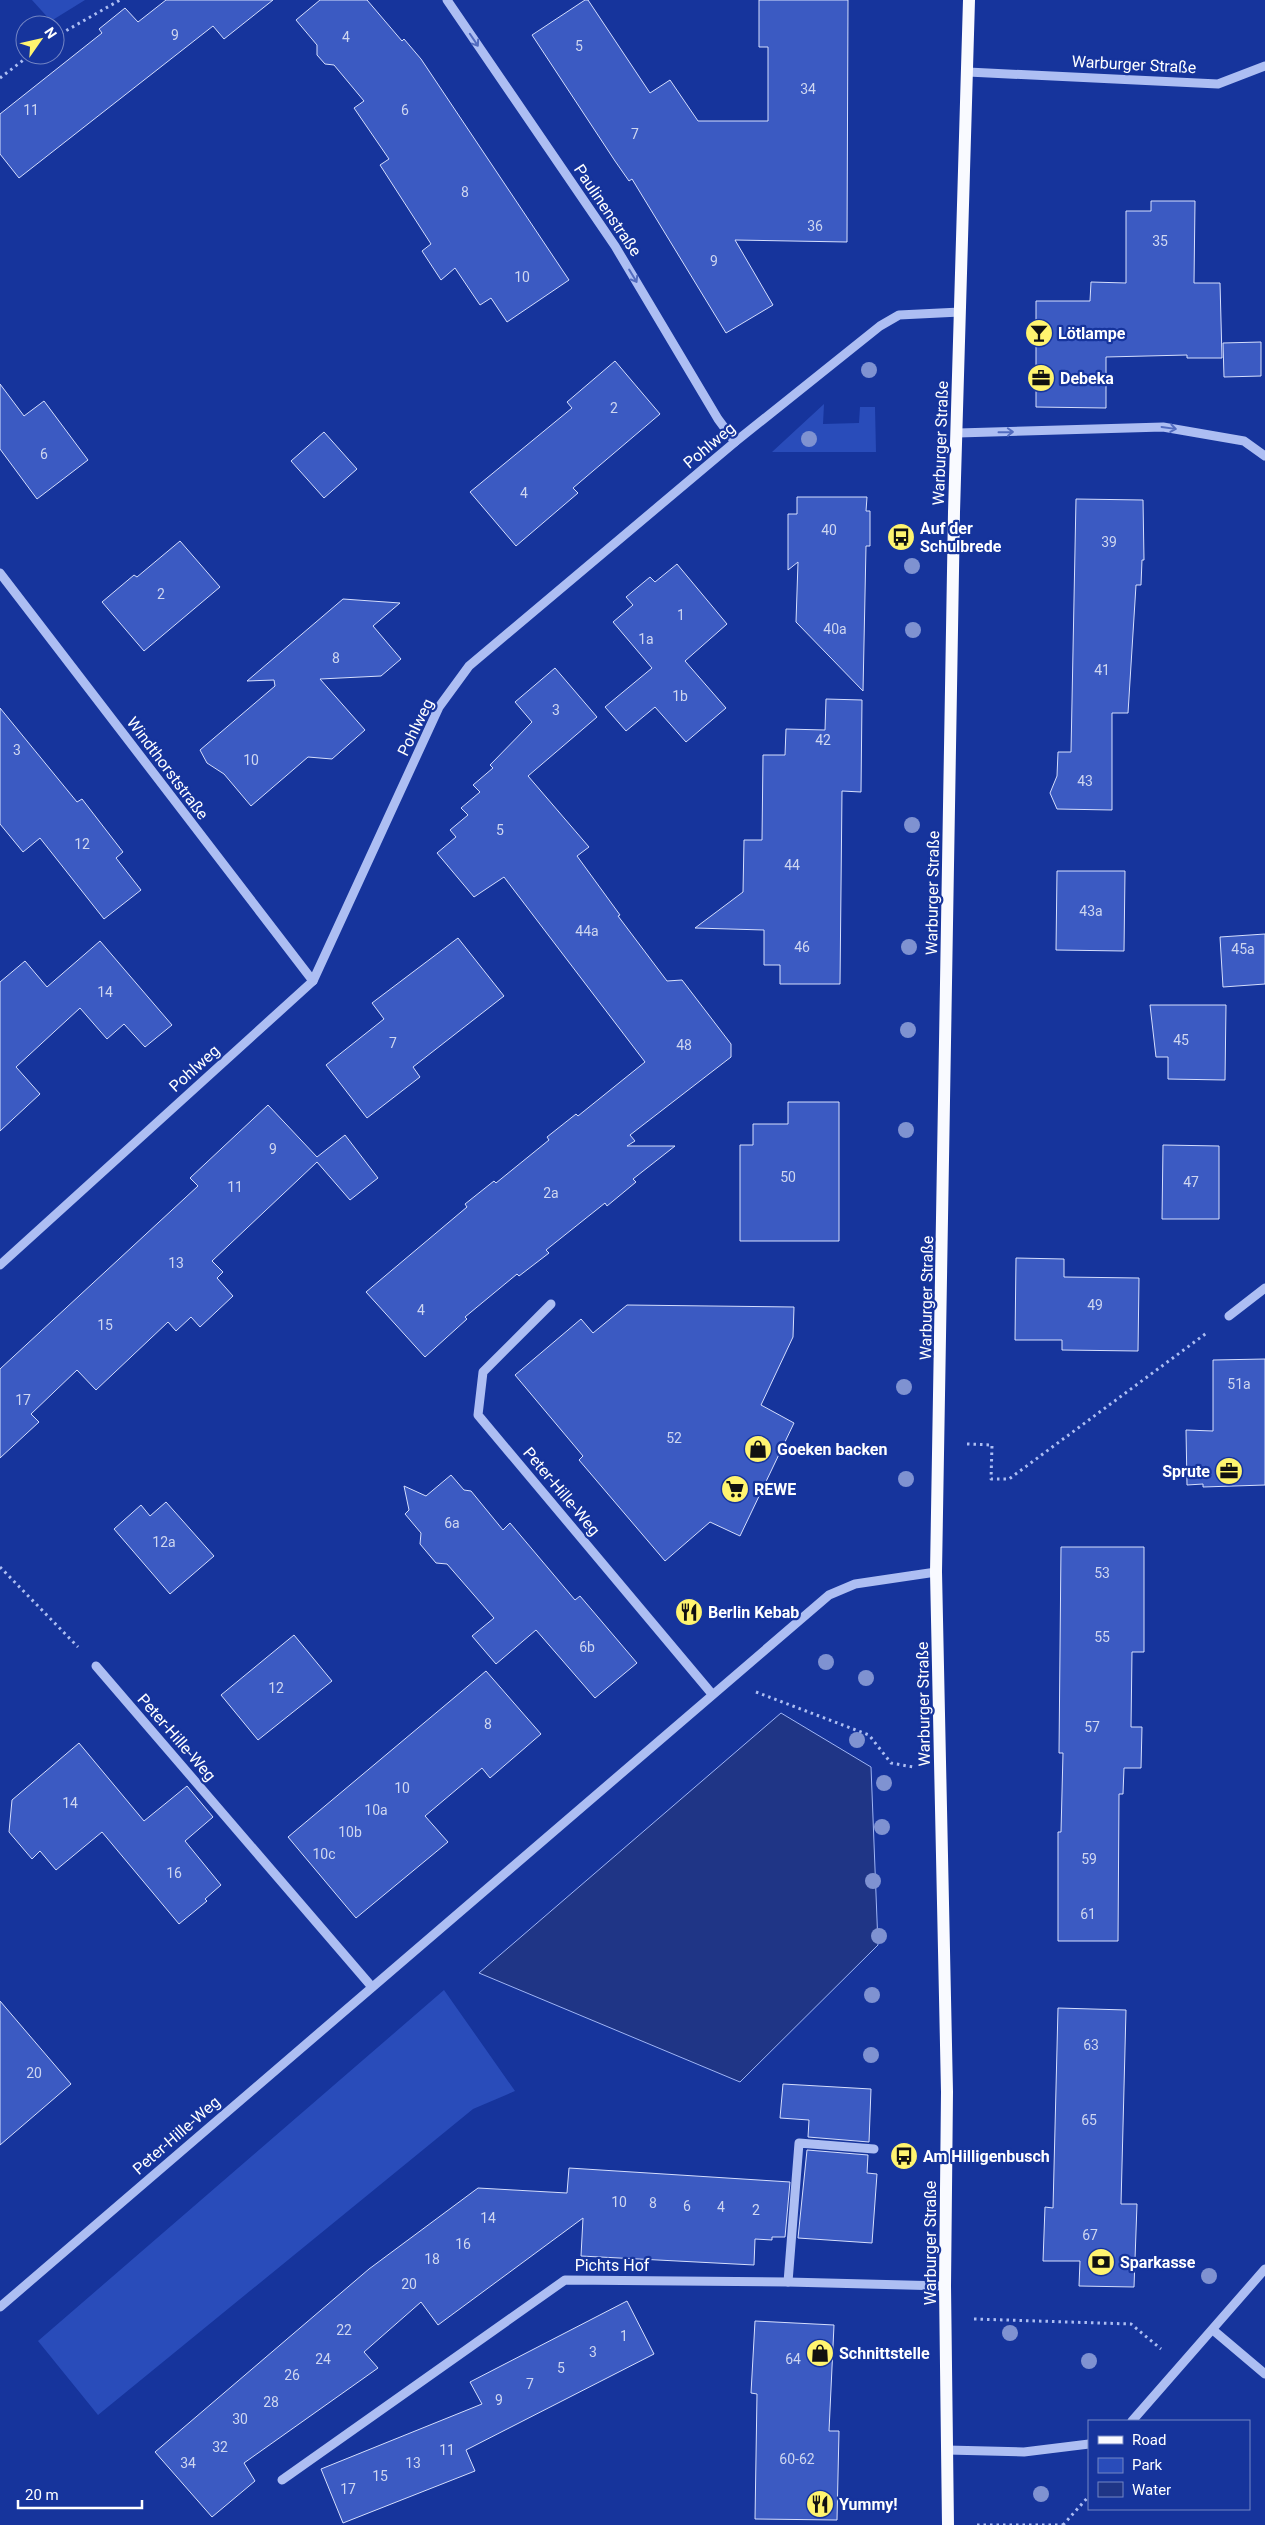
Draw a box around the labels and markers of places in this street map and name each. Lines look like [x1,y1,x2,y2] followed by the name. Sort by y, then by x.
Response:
[1024,318,1054,348] bar icon: Lötlampe
[1058,324,1126,343] place label: Lötlampe
[1026,363,1056,393] office icon: Debeka
[1060,369,1114,388] place label: Debeka
[920,519,1002,556] place label: Auf der Schulbrede
[886,522,916,552] bus stop icon: Auf der Schulbrede
[743,1434,773,1464] shop icon: Goeken backen
[777,1440,887,1459] place label: Goeken backen
[1214,1456,1244,1486] office icon: Sprute
[1162,1462,1210,1481] place label: Sprute
[720,1474,750,1504] supermarket icon: REWE
[754,1480,796,1499] place label: REWE
[674,1597,704,1627] restaurant icon: Berlin Kebab
[708,1603,799,1622] place label: Berlin Kebab
[889,2141,919,2171] bus stop icon: Am Hilligenbusch
[923,2147,1050,2166] place label: Am Hilligenbusch
[1086,2247,1116,2277] bank icon: Sparkasse
[1120,2253,1196,2272] place label: Sparkasse
[805,2338,835,2368] shop icon: Schnittstelle
[839,2344,930,2363] place label: Schnittstelle
[805,2489,835,2519] restaurant icon: Yummy!
[839,2495,898,2514] place label: Yummy!

